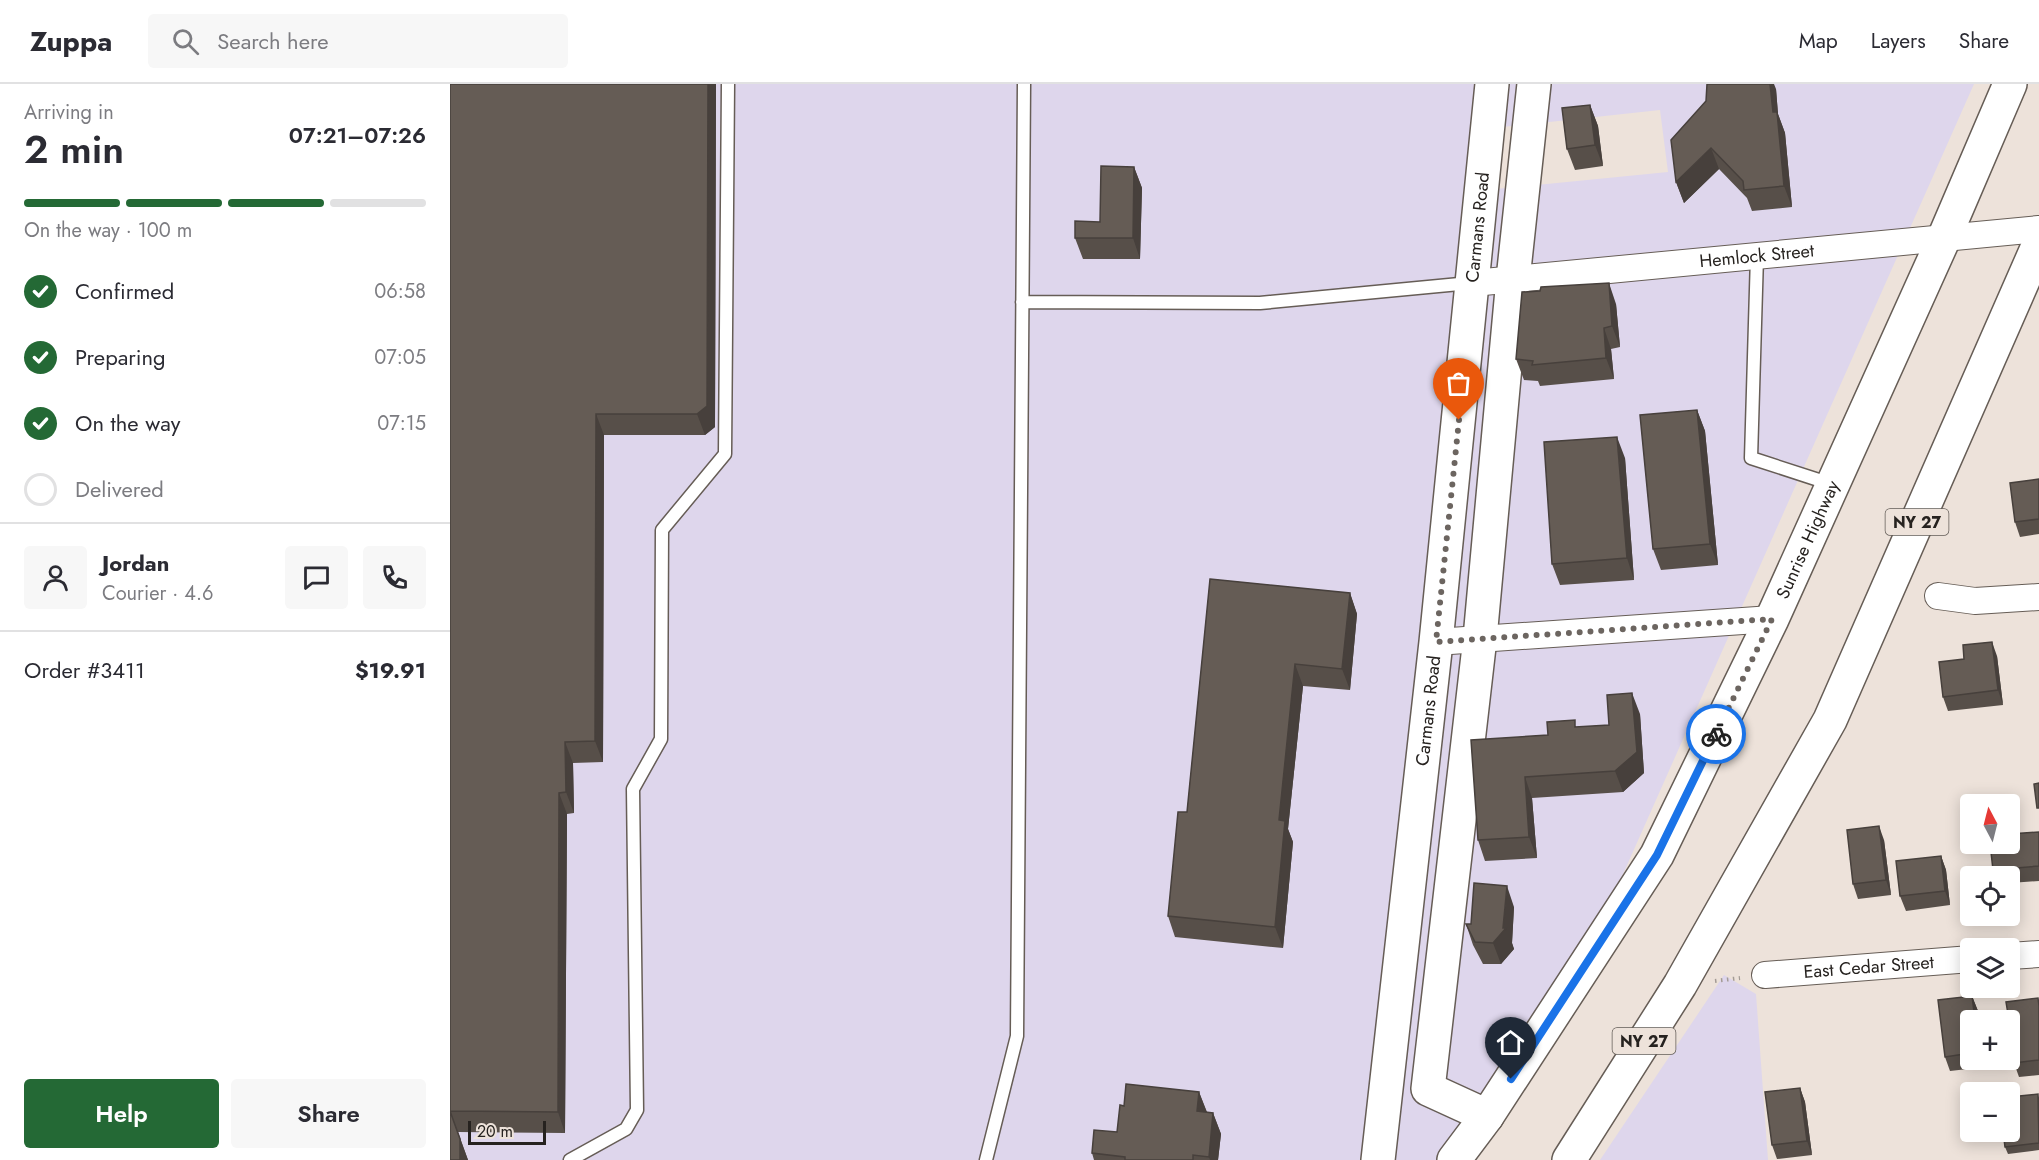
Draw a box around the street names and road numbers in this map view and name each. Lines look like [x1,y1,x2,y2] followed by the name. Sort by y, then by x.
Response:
[1459,171,1496,284] street label: Carmans Road
[1698,237,1816,274] street label: Hemlock Street
[1770,476,1846,603] street label: Sunrise Highway
[1886,509,1948,535] road number: NY 27
[1409,654,1447,767] street label: Carmans Road
[1803,949,1936,985] street label: East Cedar Street
[1612,1028,1676,1054] road number: NY 27

